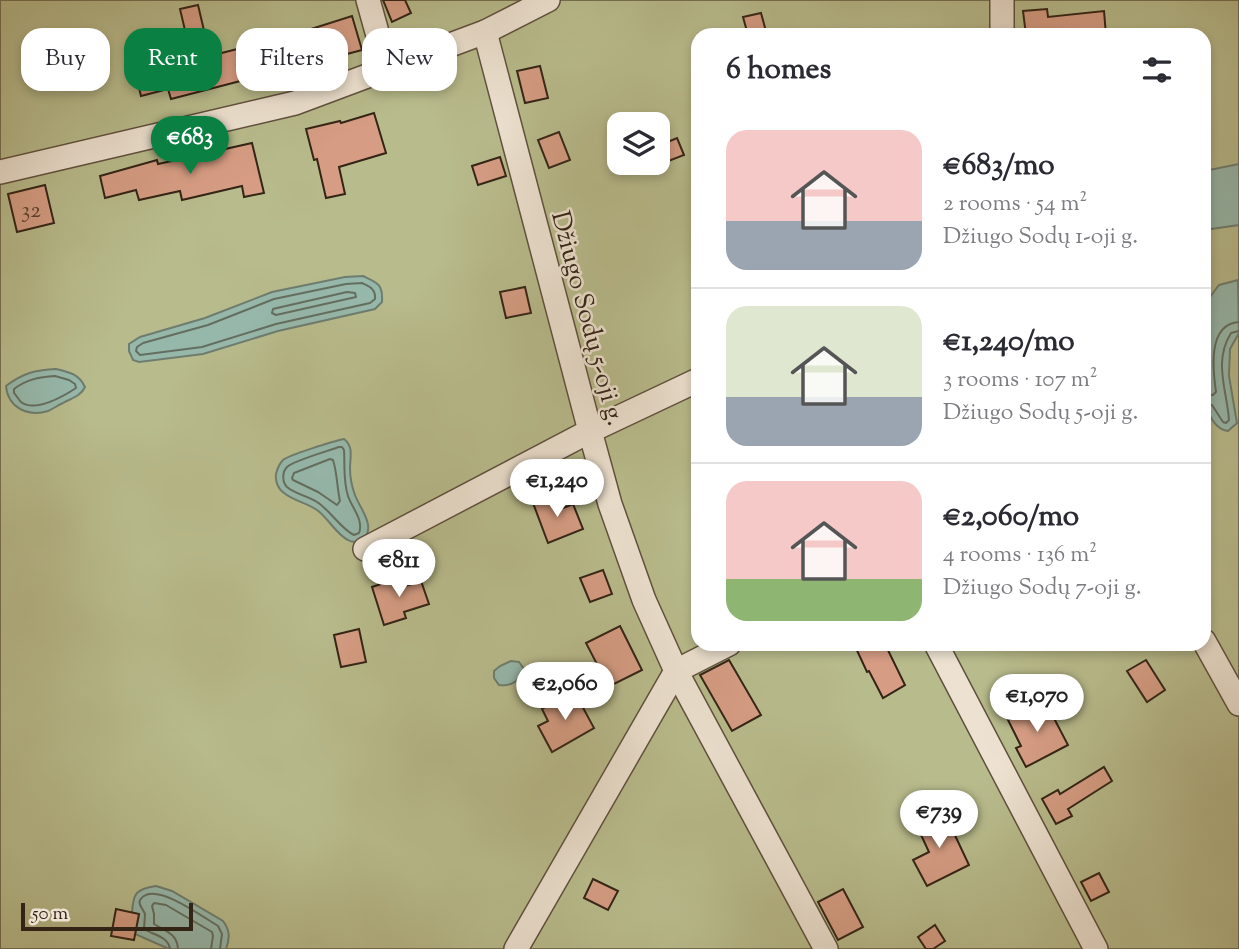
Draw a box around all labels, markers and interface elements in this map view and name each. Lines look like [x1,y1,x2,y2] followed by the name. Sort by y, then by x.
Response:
[21,28,110,91] chip: Buy
[124,28,222,91] chip: Rent
[236,28,348,91] chip: Filters
[362,28,457,91] chip: New
[726,49,831,92] text: 6 homes
[1138,51,1176,89] icon: filters
[607,112,670,175] map controls
[607,112,670,175] button: layers
[149,116,231,176] pin: €683
[167,122,213,155] text: €683
[943,145,1055,188] text: €683/mo
[782,158,866,242] icon: home
[943,188,1087,221] text: 2 rooms · 54 m²
[21,195,41,228] house number: 32
[540,207,633,430] street label: Džiugo Sodų 5-oji g.
[943,221,1138,254] text: Džiugo Sodų 1-oji g.
[943,321,1075,364] text: €1,240/mo
[782,334,866,418] icon: home
[943,364,1098,397] text: 3 rooms · 107 m²
[943,397,1138,430] text: Džiugo Sodų 5-oji g.
[500,460,614,519] pin: €1,240
[526,465,588,498] text: €1,240
[943,496,1079,539] text: €2,060/mo
[782,509,866,593] icon: home
[943,539,1097,572] text: 4 rooms · 136 m²
[358,540,440,599] pin: €811
[378,545,420,578] text: €811
[943,572,1142,605] text: Džiugo Sodų 7-oji g.
[508,662,622,722] pin: €2,060
[532,668,598,701] text: €2,060
[980,674,1094,734] pin: €1,070
[1006,680,1068,713] text: €1,070
[898,790,980,850] pin: €739
[916,796,962,829] text: €739
[21,900,192,932] scale bar
[32,901,68,928] text: 50 m

